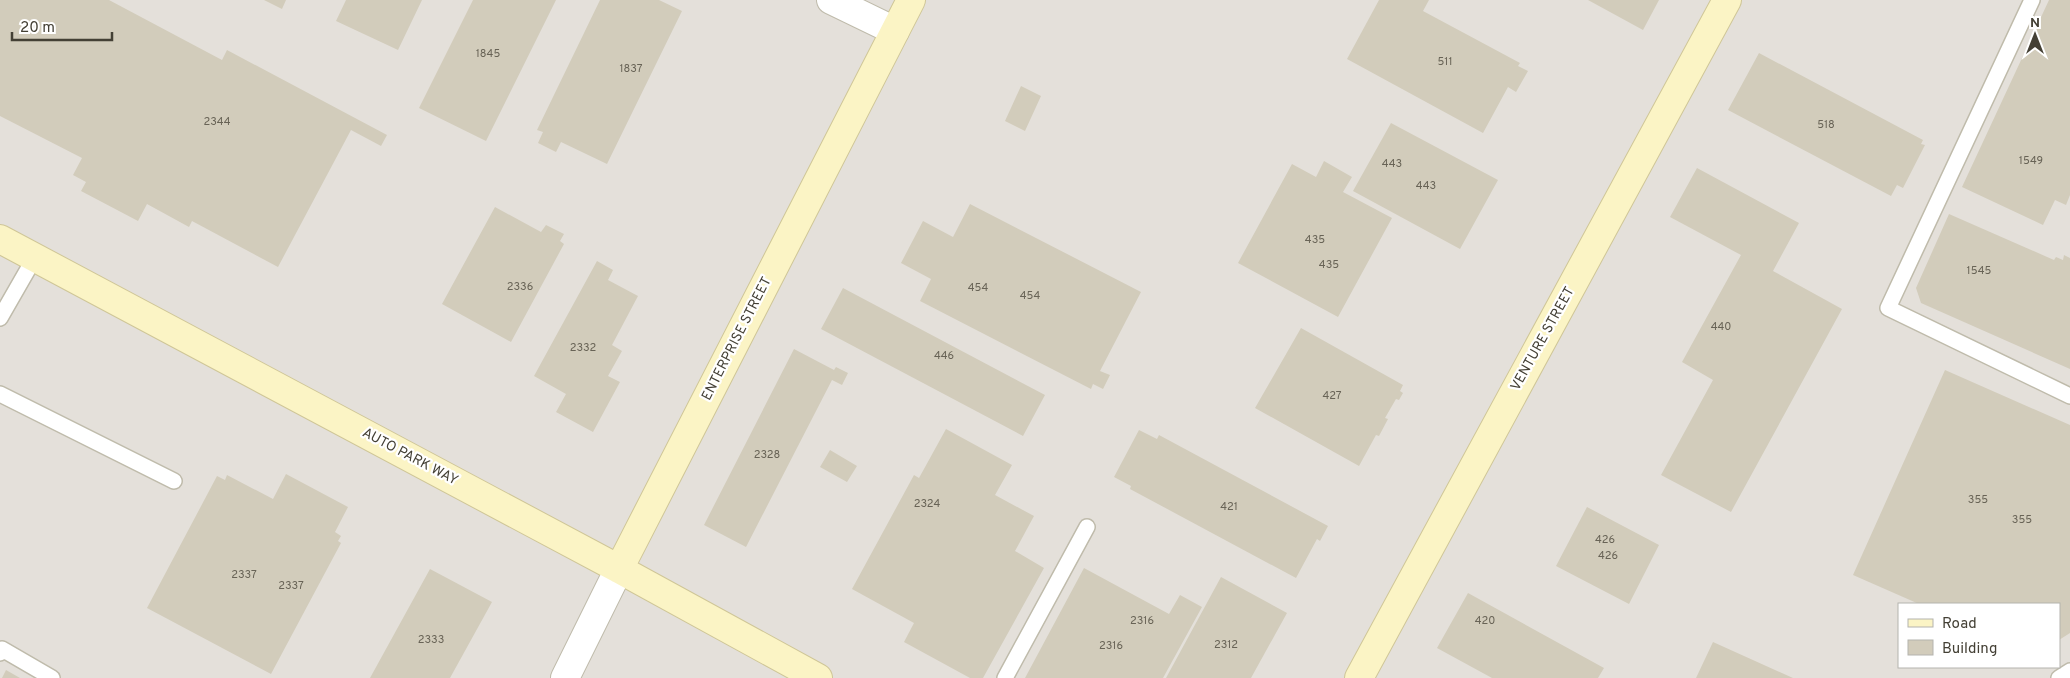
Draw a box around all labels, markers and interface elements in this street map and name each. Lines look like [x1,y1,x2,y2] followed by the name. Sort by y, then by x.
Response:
[12,10,112,42] scale bar
[2010,10,2060,60] north arrow
[2030,15,2040,32] text: N
[20,19,55,38] text: 20 m
[476,47,500,61] house number: 1845
[1437,55,1453,69] house number: 511
[619,62,643,76] house number: 1837
[203,115,231,129] house number: 2344
[1817,118,1835,132] house number: 518
[2019,154,2043,168] house number: 1549
[1382,157,1402,171] house number: 443
[1416,179,1436,193] house number: 443
[1305,233,1325,247] house number: 435
[1319,258,1339,272] house number: 435
[1967,264,1992,278] house number: 1545
[698,274,776,404] street label: ENTERPRISE STREET
[507,280,533,294] house number: 2336
[968,281,989,295] house number: 454
[1507,284,1579,394] street label: VENTURE STREET
[1020,289,1041,303] house number: 454
[1711,320,1731,334] house number: 440
[570,341,596,355] house number: 2332
[934,349,954,363] house number: 446
[1322,389,1342,403] house number: 427
[359,425,461,489] street label: AUTO PARK WAY
[754,448,780,462] house number: 2328
[1968,493,1988,507] house number: 355
[914,497,940,511] house number: 2324
[1220,500,1238,514] house number: 421
[2012,513,2032,527] house number: 355
[1595,533,1615,547] house number: 426
[1598,549,1618,563] house number: 426
[231,568,257,582] house number: 2337
[278,579,304,593] house number: 2337
[1898,603,2060,668] legend
[1130,614,1154,628] house number: 2316
[1475,614,1495,628] house number: 420
[1942,615,1977,634] text: Road
[418,633,444,647] house number: 2333
[1214,638,1238,652] house number: 2312
[1099,639,1123,653] house number: 2316
[1942,640,1997,659] text: Building

